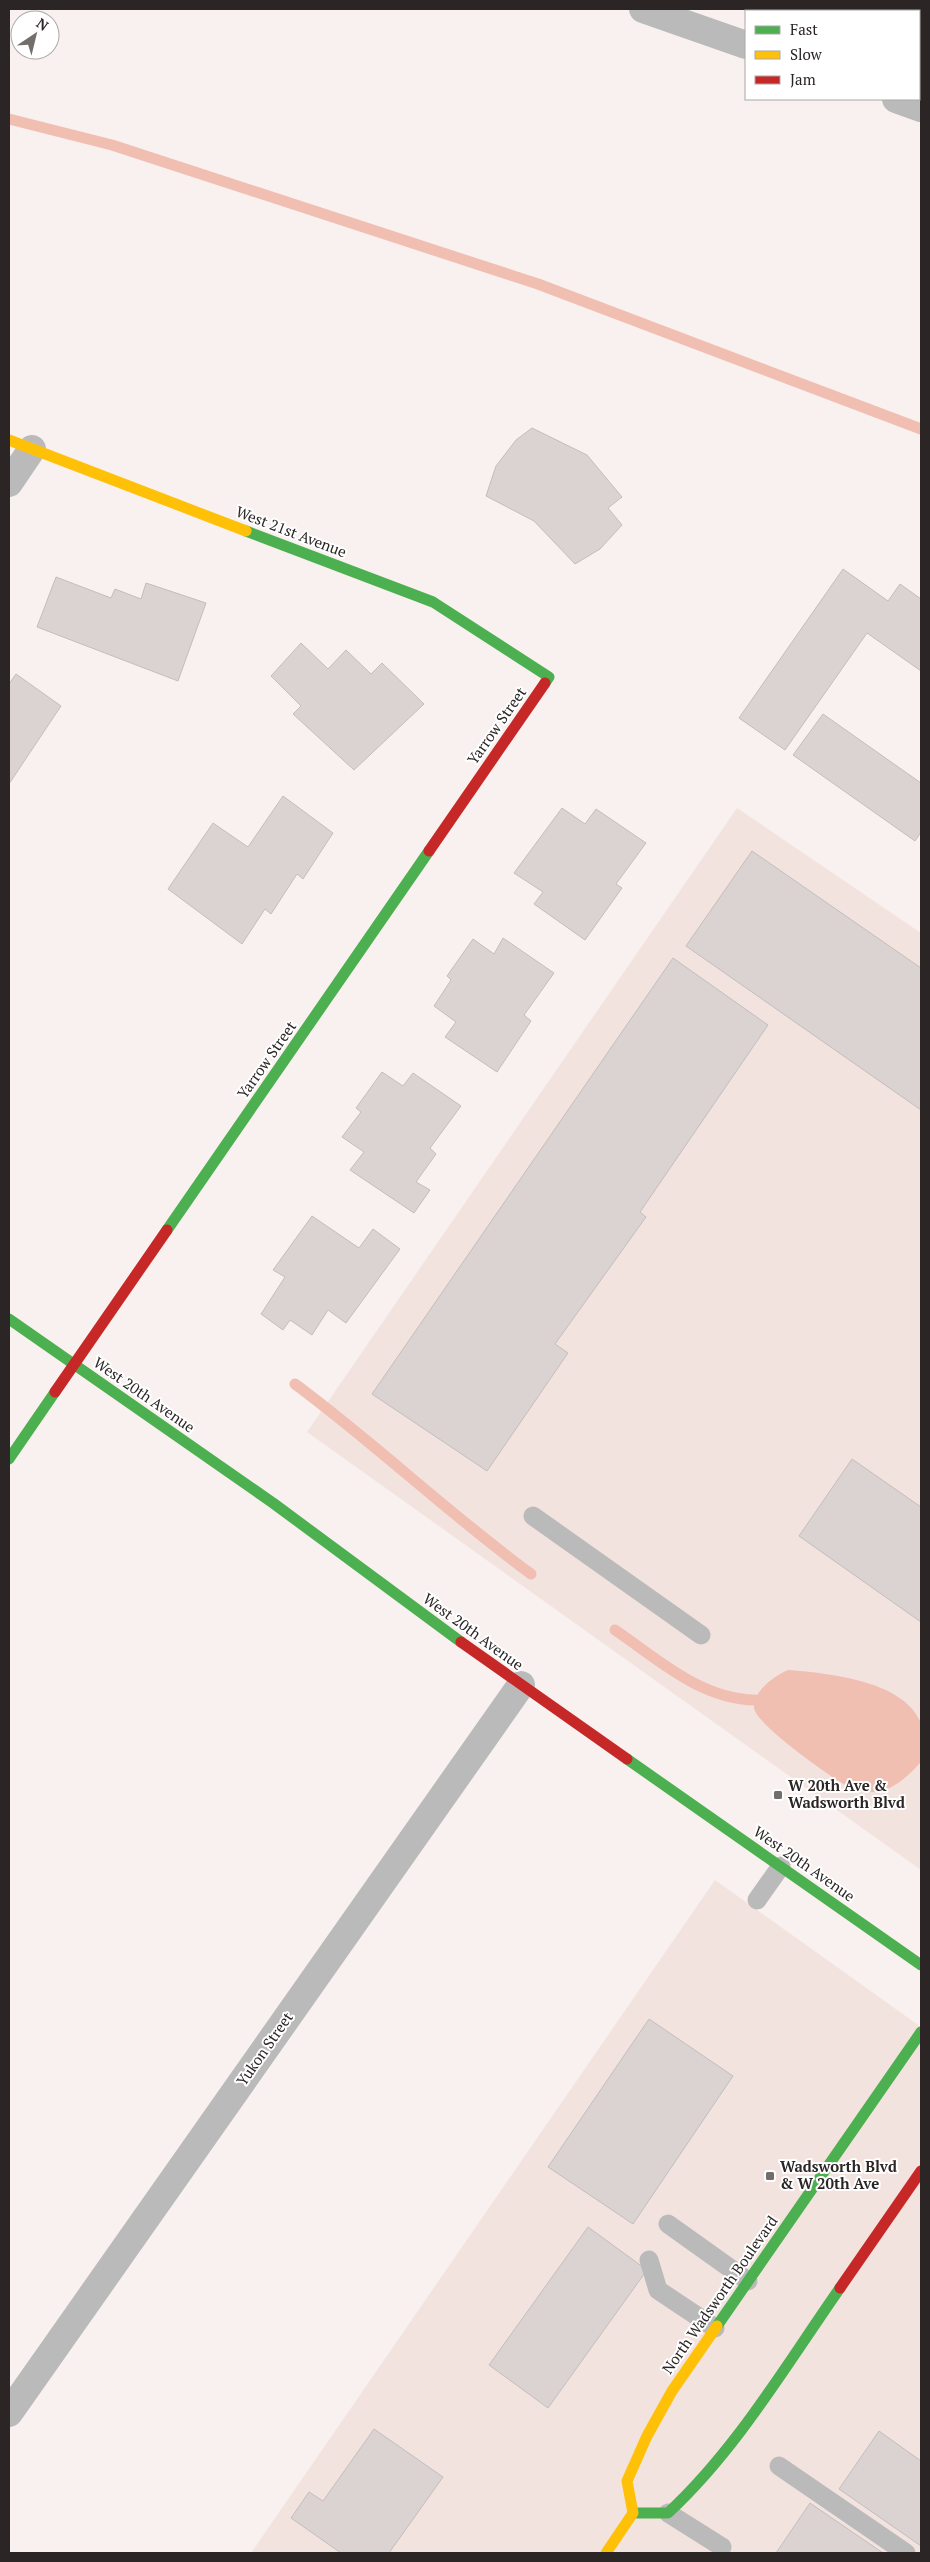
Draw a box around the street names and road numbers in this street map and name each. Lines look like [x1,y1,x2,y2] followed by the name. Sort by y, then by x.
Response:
[233,501,349,561] street label: West 21st Avenue
[462,682,530,768] street label: Yarrow Street
[232,1016,300,1102] street label: Yarrow Street
[90,1352,199,1437] street label: West 20th Avenue
[420,1588,528,1674] street label: West 20th Avenue
[750,1821,859,1906] street label: West 20th Avenue
[231,2007,297,2089] street label: Yukon Street
[657,2211,781,2377] street label: North Wadsworth Boulevard

